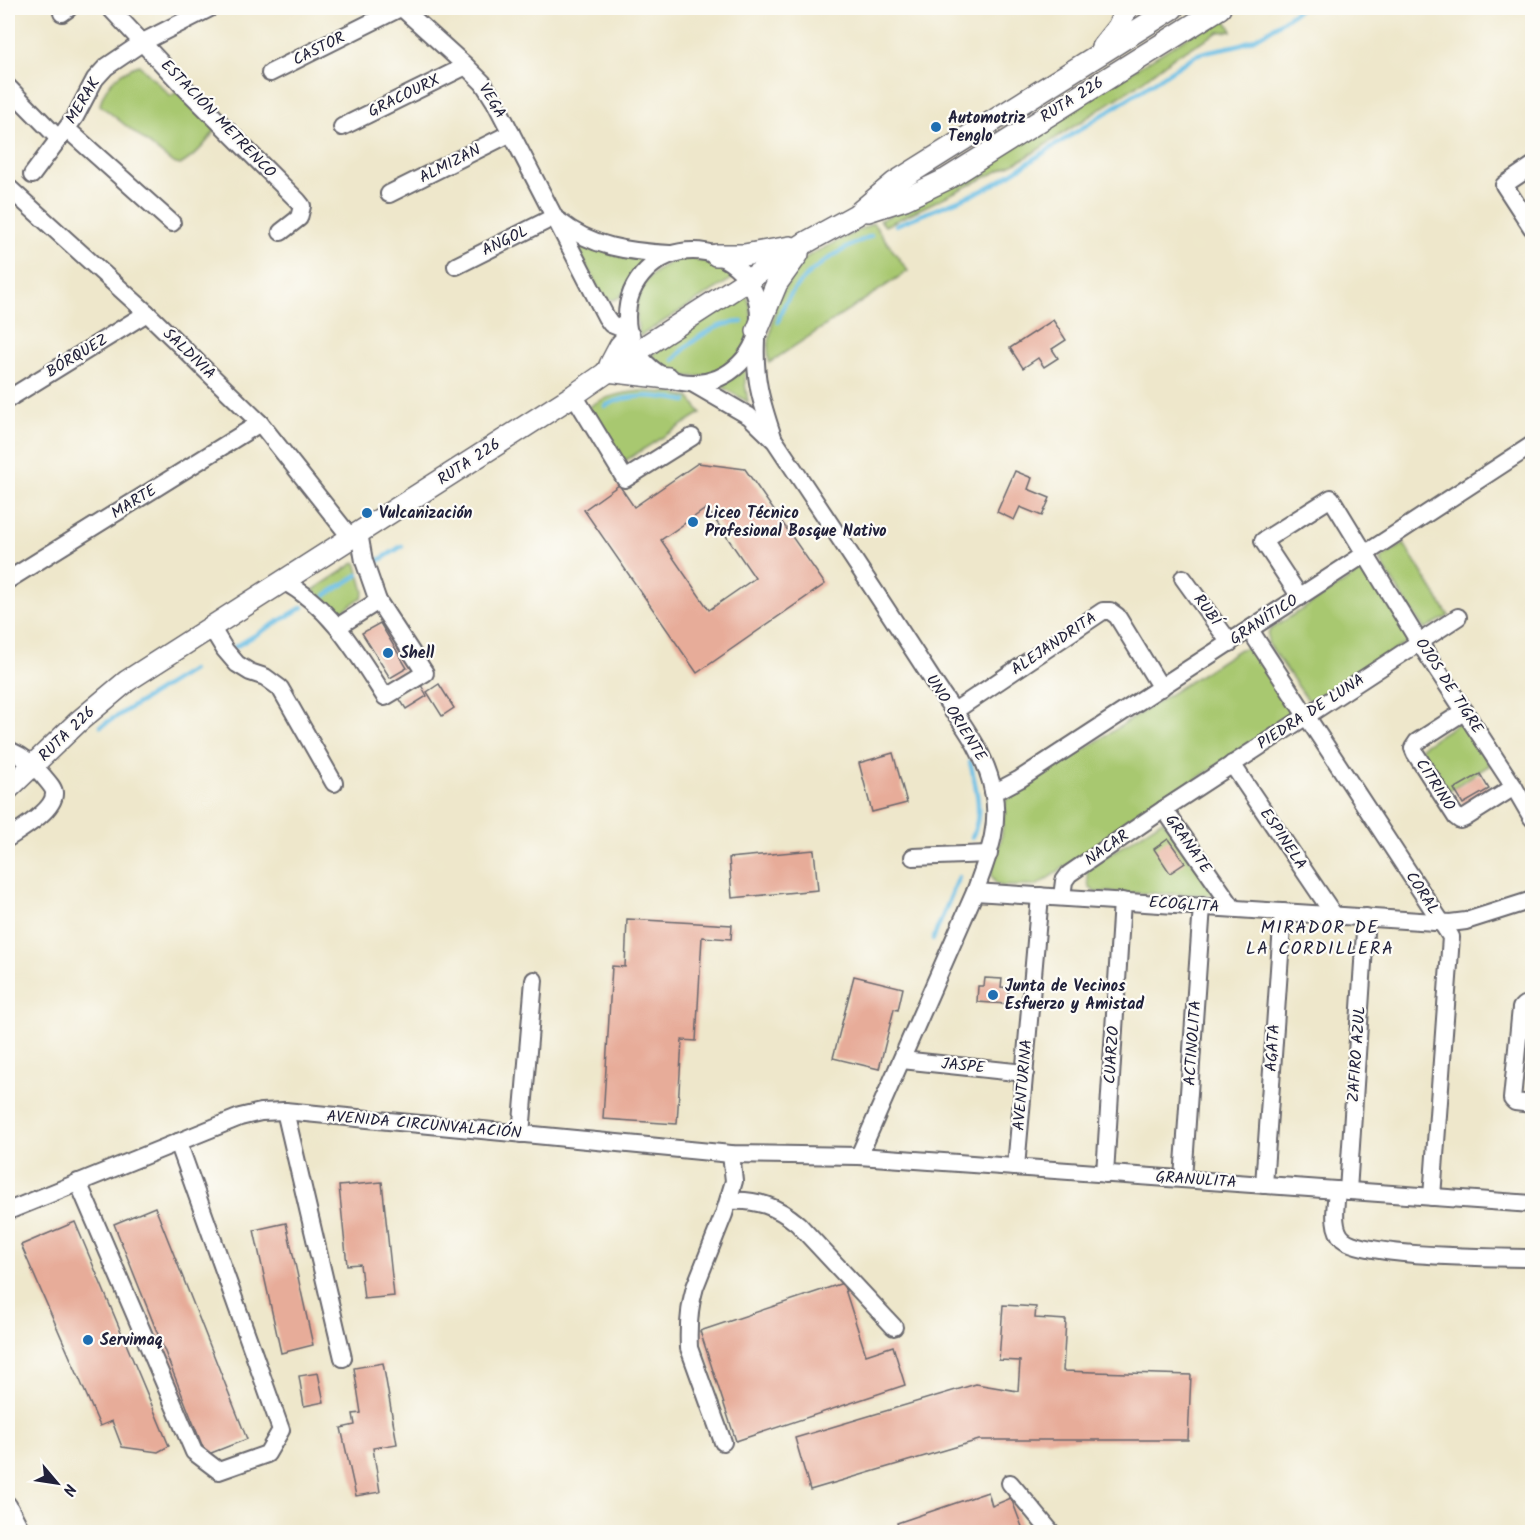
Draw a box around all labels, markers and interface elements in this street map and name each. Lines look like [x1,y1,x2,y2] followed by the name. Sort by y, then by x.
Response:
[289,25,349,73] street label: CASTOR
[154,54,282,184] street label: ESTACIÓN METRENCO
[364,67,445,124] street label: GRACOURX
[1035,71,1109,129] street label: RUTA 226
[59,72,107,129] street label: MERAK
[472,79,512,124] street label: VEGA
[948,106,1026,149] place label: Automotriz Tenglo
[929,120,943,134] marker: Automotriz Tenglo
[415,138,485,190] street label: ALMIZAN
[478,219,532,263] street label: ANGOL
[157,322,221,386] street label: SALDIVIA
[41,328,113,384] street label: BÓRQUEZ
[432,432,506,492] street label: RUTA 226
[106,478,162,526] street label: MARTE
[379,501,473,526] place label: Vulcanización
[705,501,887,544] place label: Liceo Técnico Profesional Bosque Nativo
[360,506,374,520] marker: Vulcanización
[686,515,700,529] marker: Liceo Técnico Profesional Bosque Nativo
[1225,588,1303,652] street label: GRANÍTICO
[1187,589,1229,634] street label: RUBÍ
[1006,606,1102,682] street label: ALEJANDRITA
[1409,633,1490,740] street label: OJOS DE TIGRE
[400,641,435,666] place label: Shell
[381,646,395,660] marker: Shell
[1252,668,1370,756] street label: PIEDRA DE LUNA
[919,669,993,767] street label: UNO ORIENTE
[33,700,101,768] street label: RUTA 226
[1409,754,1461,816] street label: CITRINO
[1253,803,1313,875] street label: ESPINELA
[1158,809,1218,879] street label: GRANATE
[1080,824,1134,872] street label: NACAR
[1399,866,1445,920] street label: CORAL
[1148,890,1220,920] street label: ECOGLITA
[1246,914,1394,964] district label: MIRADOR DE LA CORDILLERA
[1005,974,1144,1017] place label: Junta de Vecinos Esfuerzo y Amistad
[986,988,1000,1002] marker: Junta de Vecinos Esfuerzo y Amistad
[1178,999,1208,1087] street label: ACTINOLITA
[1341,1005,1373,1103] street label: ZAFIRO AZUL
[1259,1023,1287,1073] street label: AGATA
[1098,1025,1127,1085] street label: CUARZO
[1007,1038,1039,1132] street label: AVENTURINA
[940,1051,987,1081] street label: JASPE
[325,1104,523,1146] street label: AVENIDA CIRCUNVALACIÓN
[1155,1165,1238,1195] street label: GRANULITA
[100,1328,163,1353] place label: Servimaq
[81,1333,95,1347] marker: Servimaq
[27,1453,87,1513] north arrow
[55,1479,82,1500] text: N

